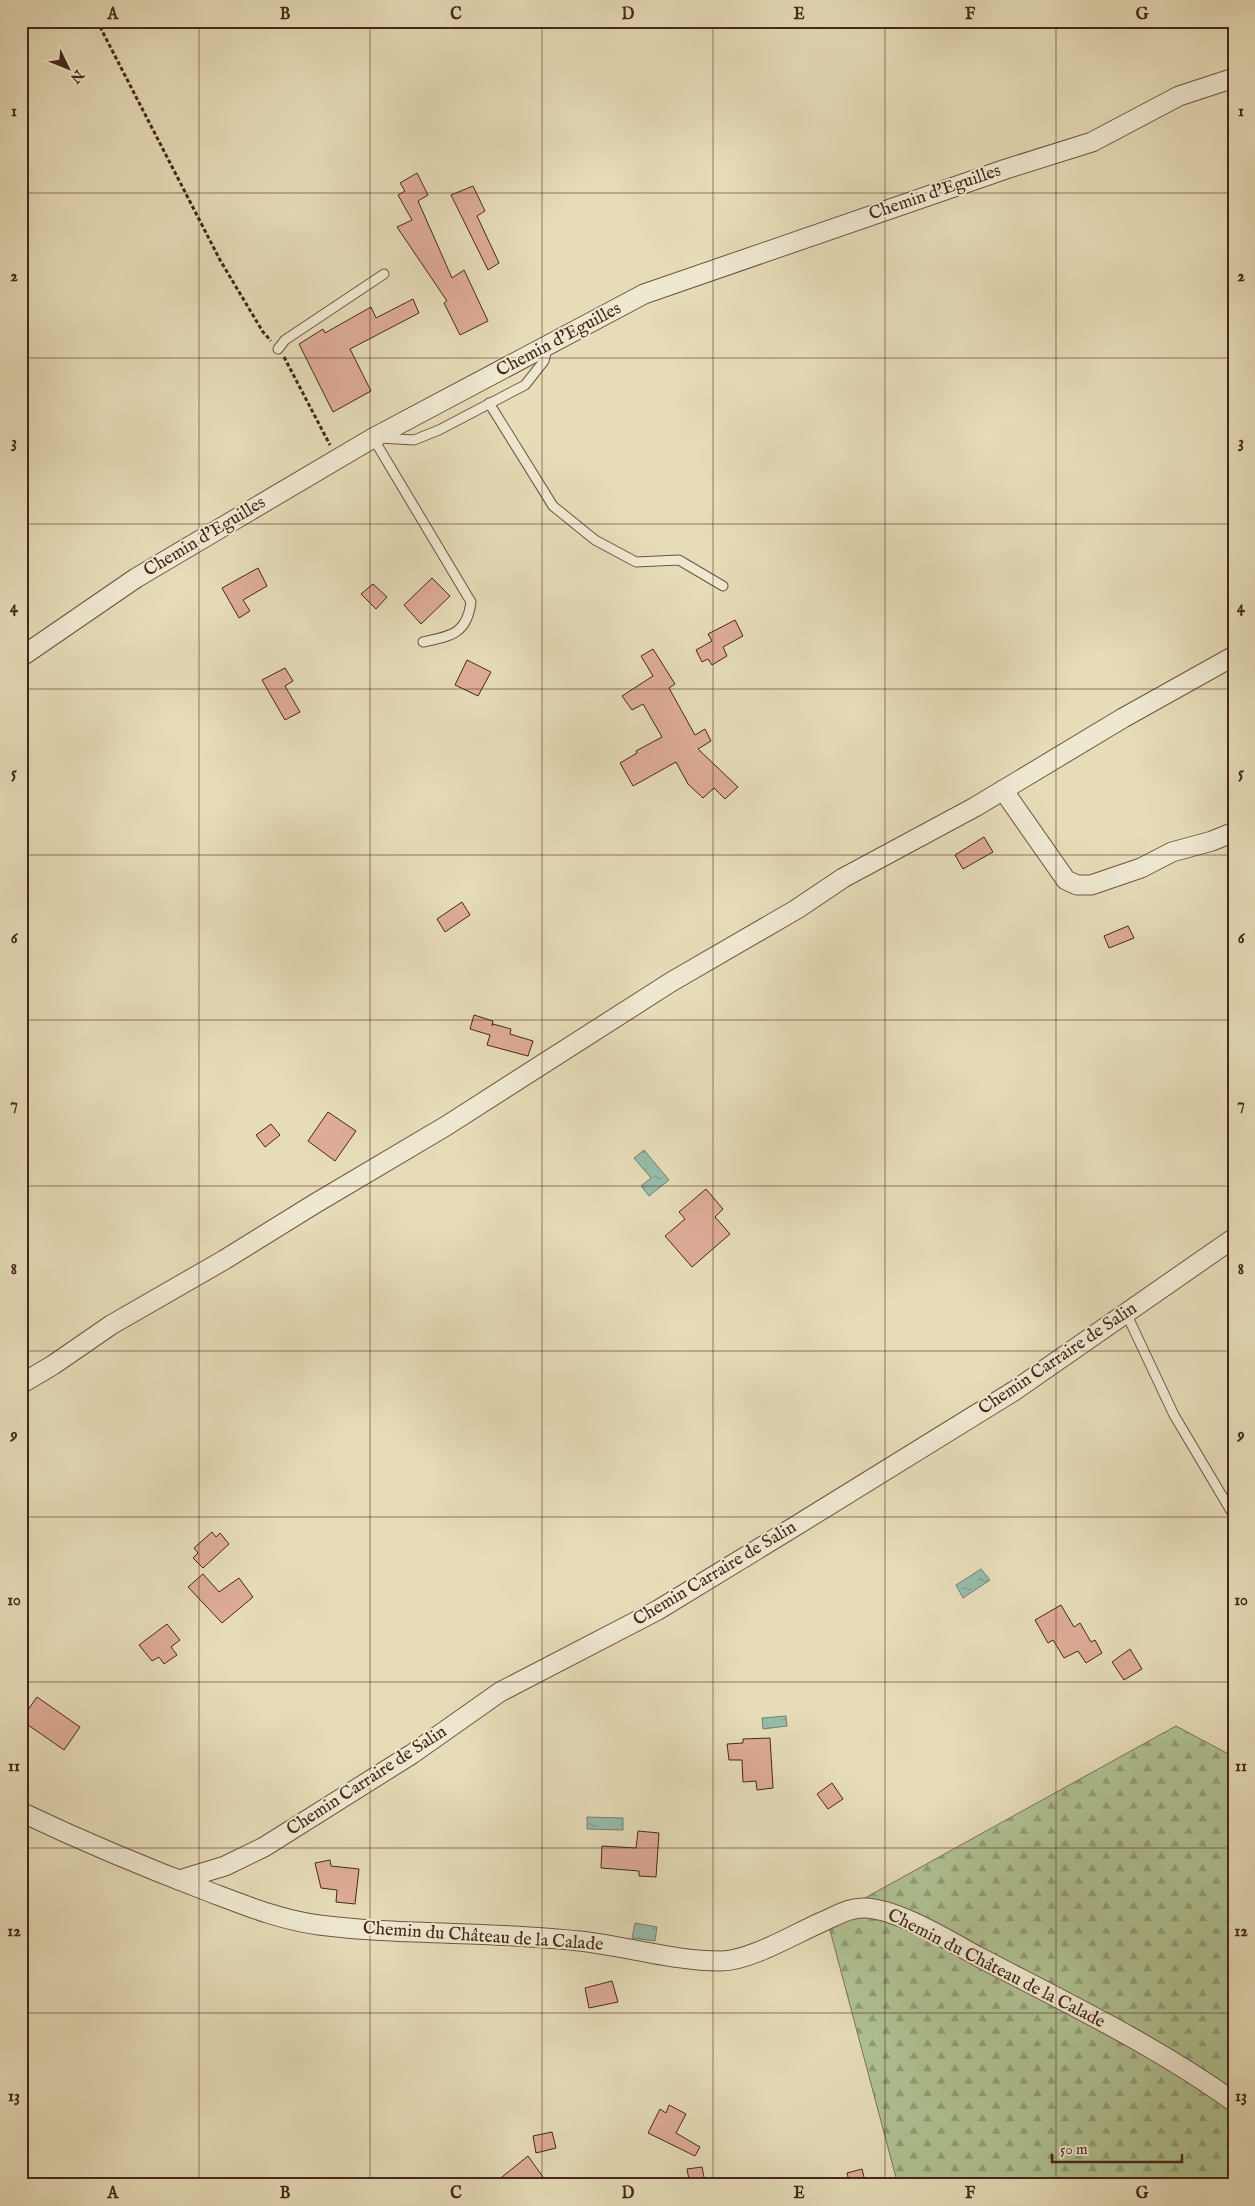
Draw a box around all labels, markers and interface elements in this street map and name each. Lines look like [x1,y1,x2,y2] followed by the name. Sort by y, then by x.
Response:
[107,5,120,25] text: A
[280,5,291,25] text: B
[450,5,462,25] text: C
[622,5,635,25] text: D
[793,5,805,25] text: E
[965,5,976,25] text: F
[1136,5,1149,25] text: G
[42,42,92,92] north arrow
[66,65,88,87] text: N
[11,102,17,122] text: 1
[1238,102,1244,122] text: 1
[866,160,1004,226] street label: Chemin d'Eguilles
[10,267,18,287] text: 2
[1237,267,1245,287] text: 2
[493,297,625,383] street label: Chemin d'Eguilles
[11,433,17,453] text: 3
[1238,433,1244,453] text: 3
[140,492,270,582] street label: Chemin d'Eguilles
[10,598,19,618] text: 4
[1237,598,1246,618] text: 4
[11,764,17,784] text: 5
[1238,764,1244,784] text: 5
[11,929,19,949] text: 6
[1238,929,1246,949] text: 6
[10,1095,18,1115] text: 7
[1237,1095,1245,1115] text: 7
[11,1260,17,1280] text: 8
[1238,1260,1244,1280] text: 8
[974,1297,1142,1421] street label: Chemin Carraire de Salin
[10,1426,18,1446] text: 9
[1237,1426,1245,1446] text: 9
[629,1516,801,1632] street label: Chemin Carraire de Salin
[7,1591,21,1611] text: 10
[1234,1591,1248,1611] text: 10
[283,1720,452,1841] street label: Chemin Carraire de Salin
[8,1757,20,1777] text: 11
[1235,1757,1247,1777] text: 11
[883,1904,1109,2034] street label: Chemin du Château de la Calade
[362,1917,604,1957] street label: Chemin du Château de la Calade
[7,1922,21,1942] text: 12
[1234,1922,1248,1942] text: 12
[8,2087,20,2107] text: 13
[1235,2087,1247,2107] text: 13
[1052,2131,1182,2163] scale bar
[1060,2140,1088,2159] text: 50 m
[107,2184,120,2204] text: A
[280,2184,291,2204] text: B
[450,2184,462,2204] text: C
[622,2184,635,2204] text: D
[793,2184,805,2204] text: E
[965,2184,976,2204] text: F
[1136,2184,1149,2204] text: G

